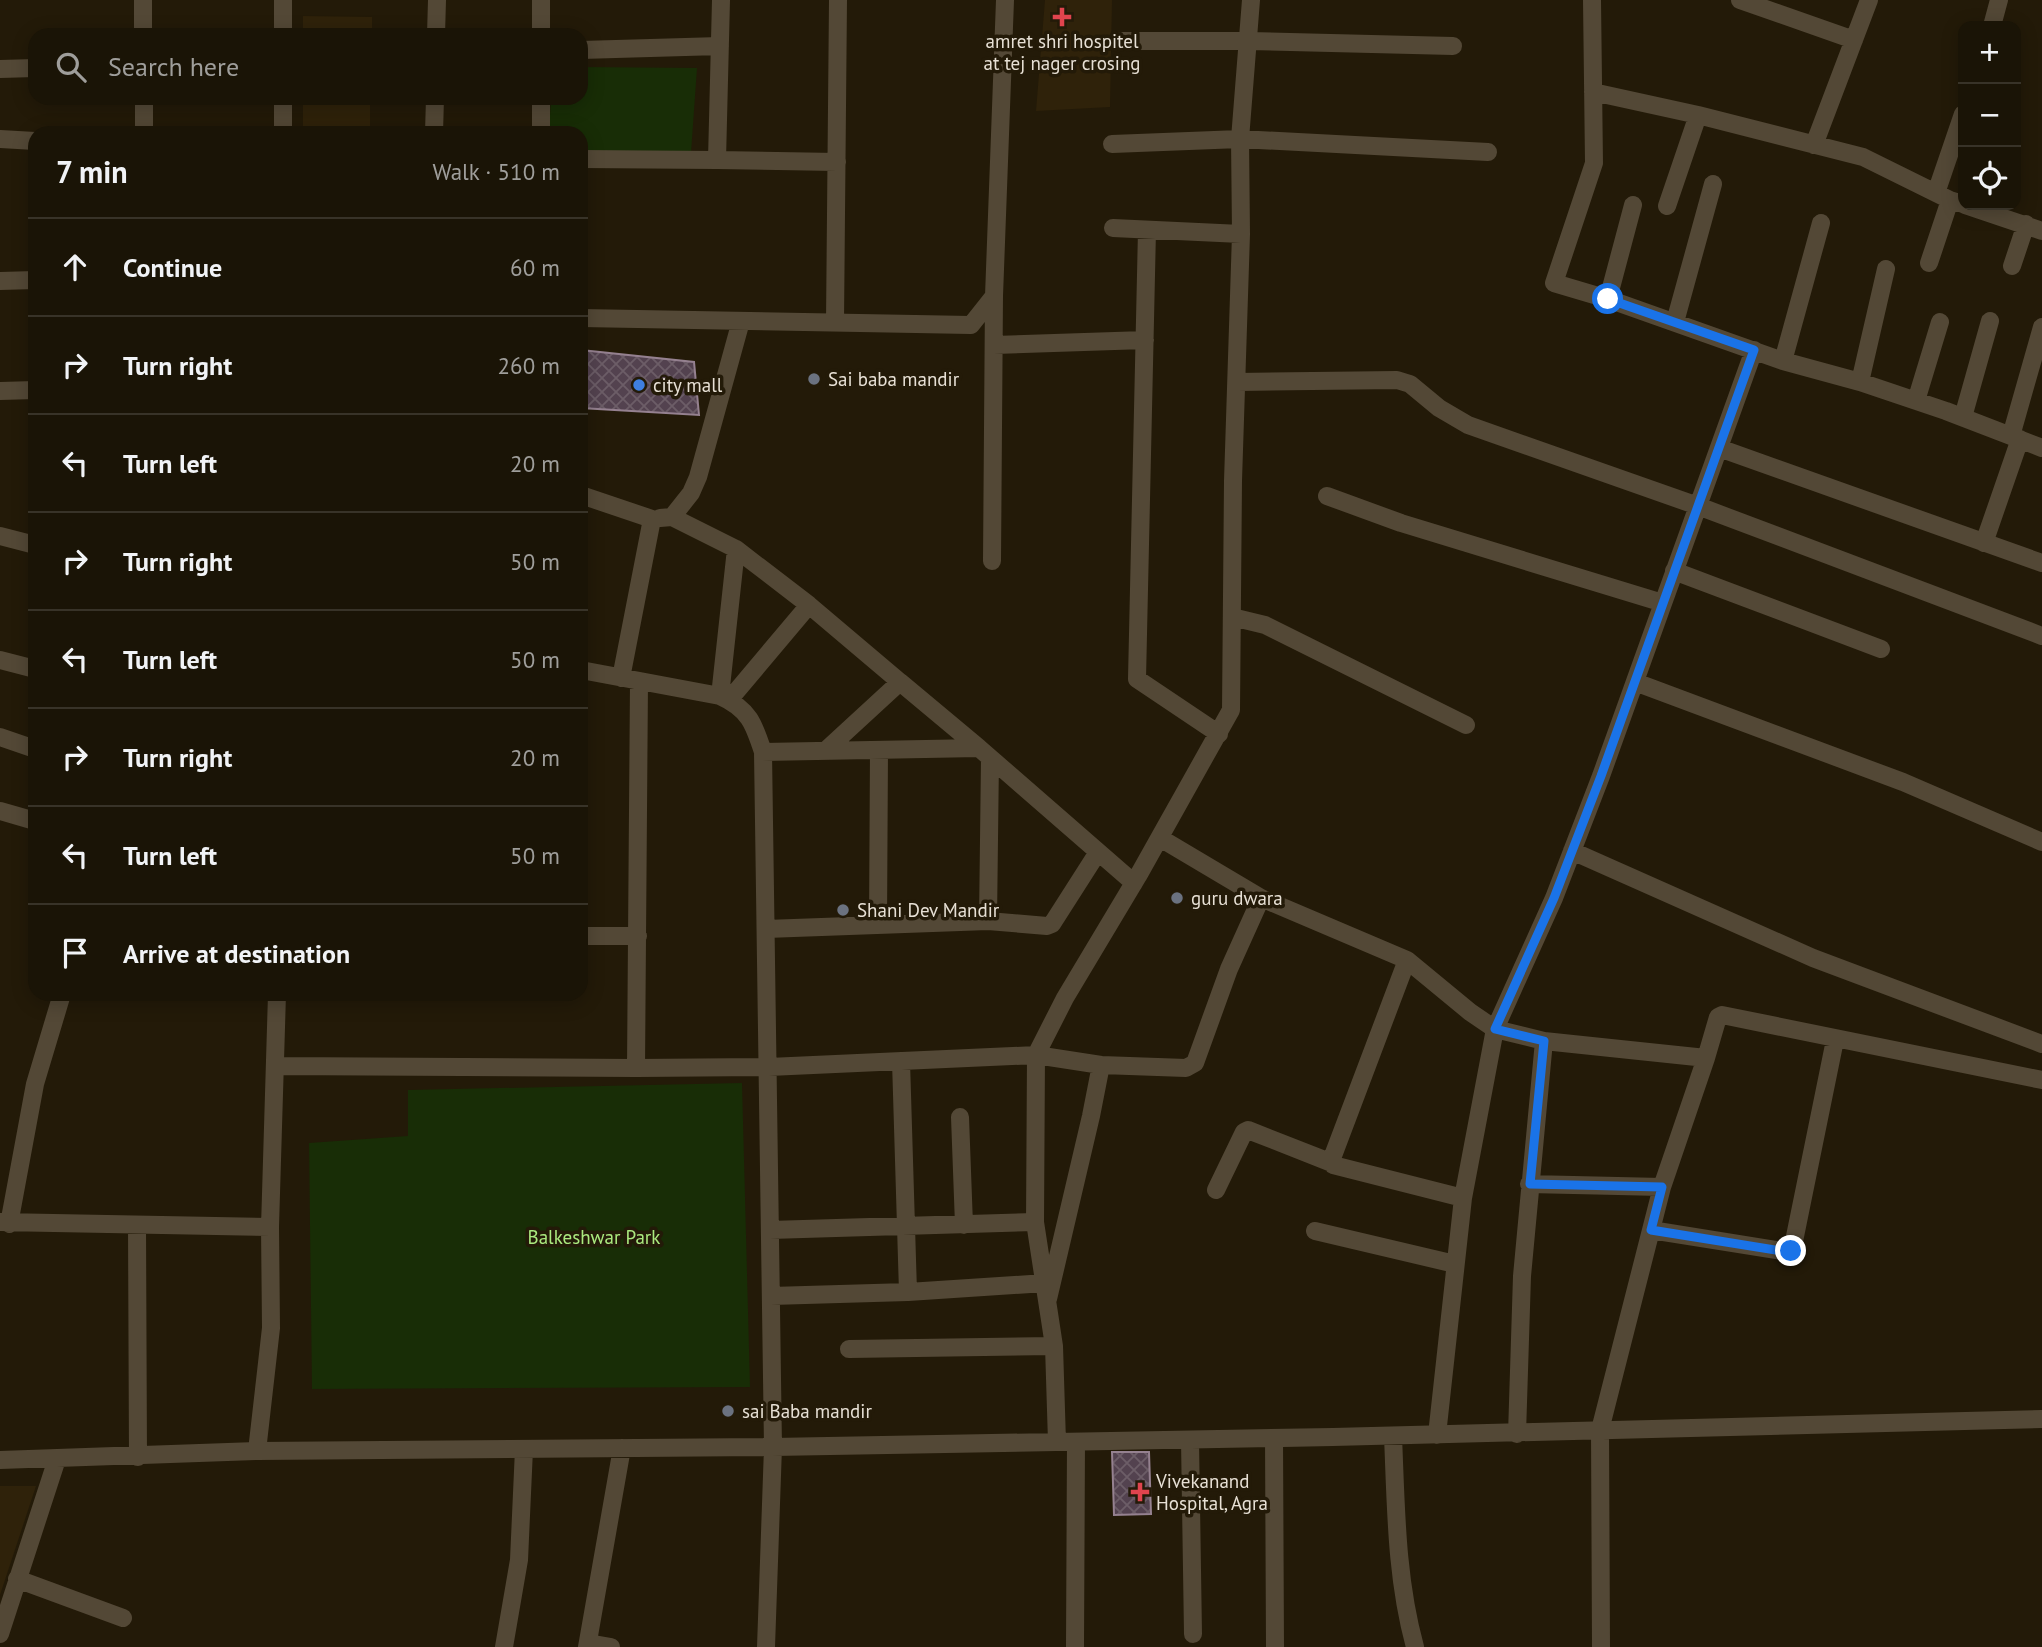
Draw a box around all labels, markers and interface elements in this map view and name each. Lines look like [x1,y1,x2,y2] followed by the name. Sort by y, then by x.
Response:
[1052,7,1072,27] marker: amret shri hospitel at tej nager crosing
[1958,21,2021,210] map controls
[1958,21,2021,84] button: +
[28,28,588,105] search box
[983,29,1141,75] place label: amret shri hospitel at tej nager crosing
[52,48,90,86] icon: search
[108,50,239,83] text: Search here
[1958,84,2021,147] button: −
[1958,147,2021,210] button: locate
[56,152,128,191] text: 7 min
[433,157,560,186] text: Walk · 510 m
[56,248,94,286] icon: ahead
[123,251,222,284] text: Continue
[510,253,560,282] text: 60 m
[1592,283,1623,314] route start
[56,346,94,384] icon: right
[123,349,232,382] text: Turn right
[498,351,560,380] text: 260 m
[828,367,960,391] place label: Sai baba mandir
[806,371,822,387] marker: Sai baba mandir
[653,373,723,397] place label: city mall
[631,377,647,393] marker: city mall
[56,444,94,482] icon: left
[123,447,217,480] text: Turn left
[510,449,560,478] text: 20 m
[56,542,94,580] icon: right
[123,545,232,578] text: Turn right
[510,547,560,576] text: 50 m
[56,640,94,678] icon: left
[123,643,217,676] text: Turn left
[510,645,560,674] text: 50 m
[56,738,94,776] icon: right
[123,741,232,774] text: Turn right
[510,743,560,772] text: 20 m
[56,836,94,874] icon: left
[123,839,217,872] text: Turn left
[510,841,560,870] text: 50 m
[1191,886,1283,910] place label: guru dwara
[1169,890,1185,906] marker: guru dwara
[857,898,1000,922] place label: Shani Dev Mandir
[835,902,851,918] marker: Shani Dev Mandir
[56,934,94,972] icon: arrive
[123,937,350,970] text: Arrive at destination
[528,1225,660,1249] park label: Balkeshwar Park
[1775,1235,1806,1266] route end
[742,1399,872,1423] place label: sai Baba mandir
[720,1403,736,1419] marker: sai Baba mandir
[1155,1469,1268,1515] place label: Vivekanand Hospital, Agra
[1130,1482,1150,1502] marker: Vivekanand Hospital, Agra

